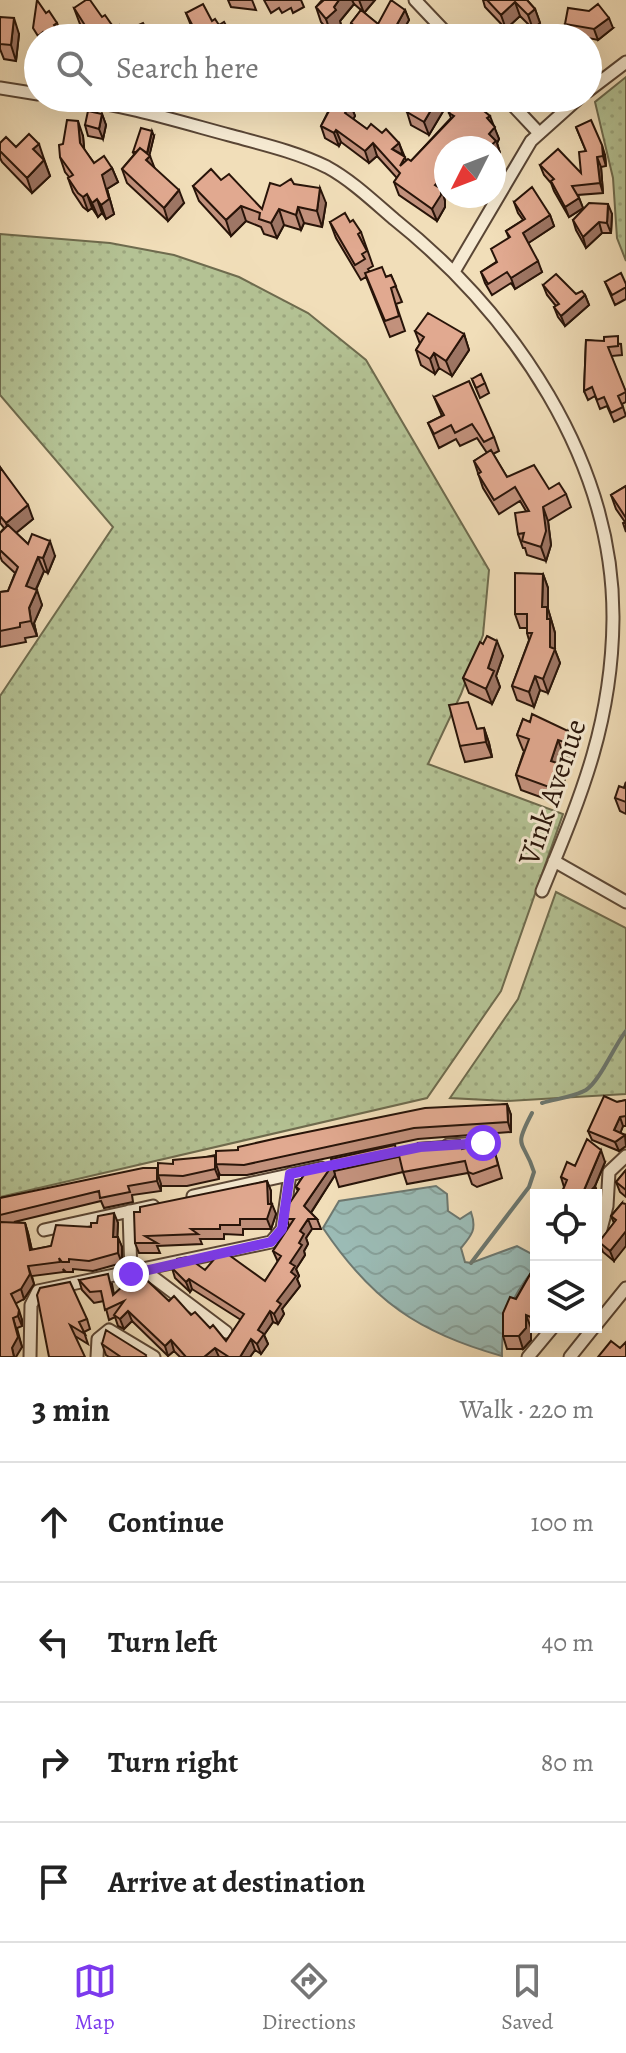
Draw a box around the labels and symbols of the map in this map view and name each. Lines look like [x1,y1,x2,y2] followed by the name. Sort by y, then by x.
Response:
[434,136,506,208] north arrow
[508,714,596,871] street label: Vink Avenue
[465,1125,501,1161] route start
[113,1256,149,1292] route end

